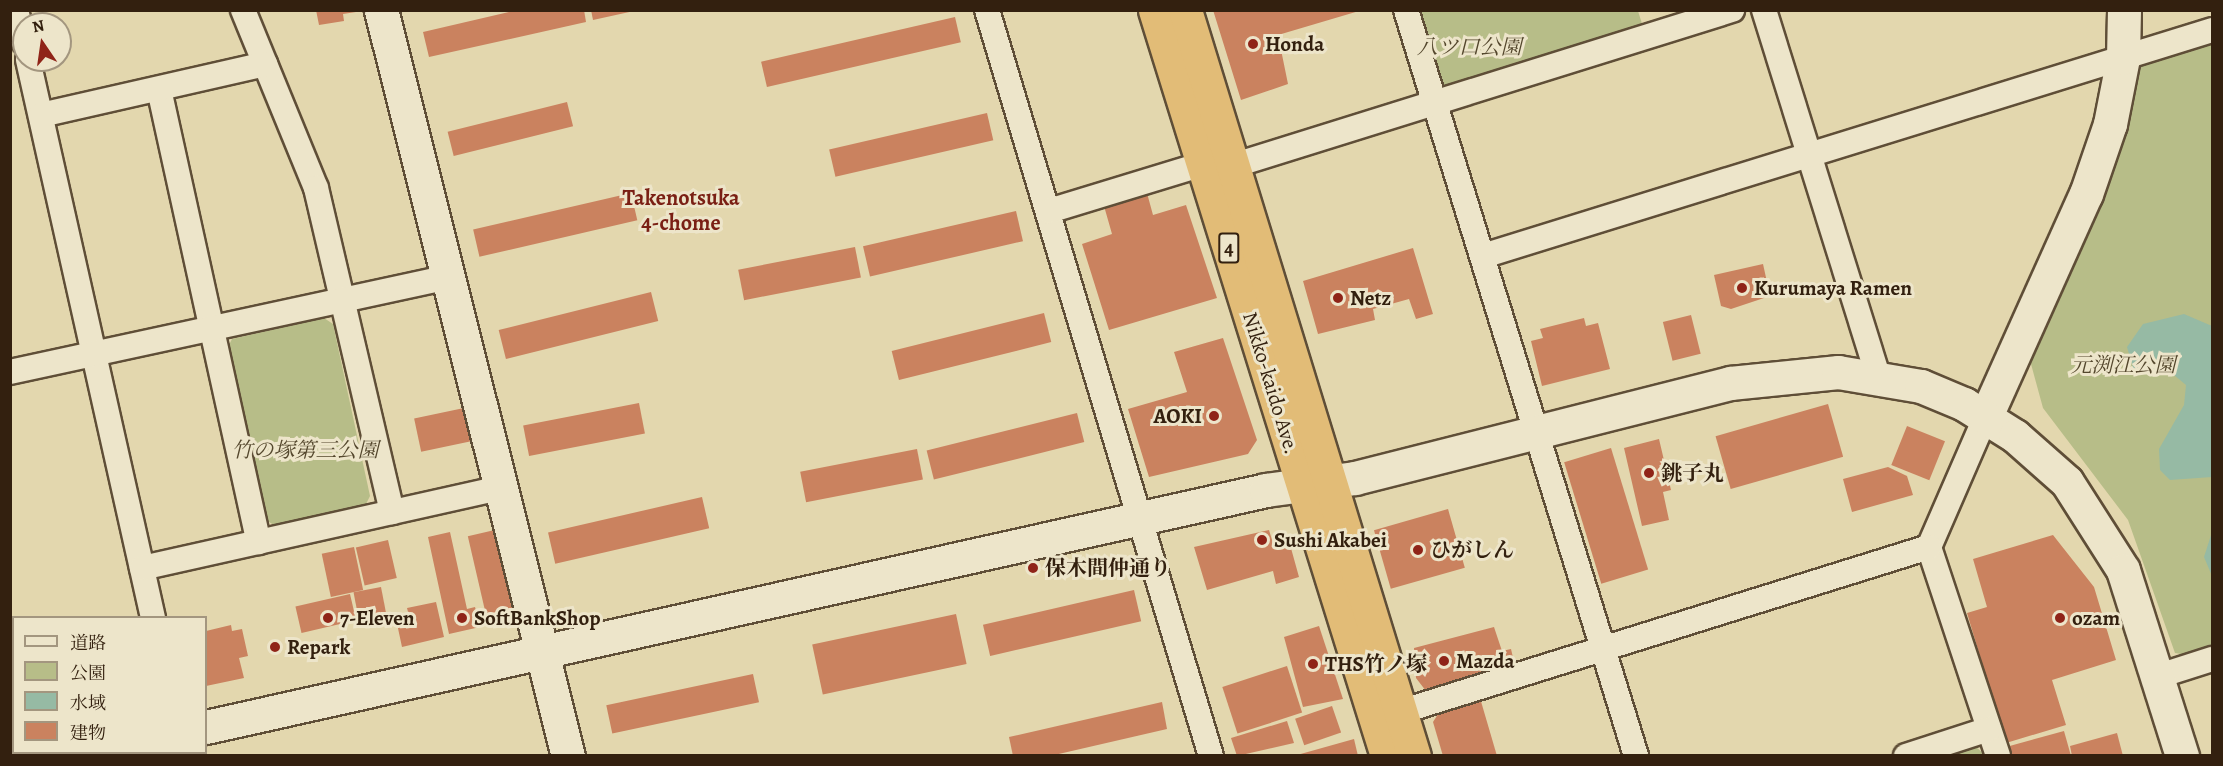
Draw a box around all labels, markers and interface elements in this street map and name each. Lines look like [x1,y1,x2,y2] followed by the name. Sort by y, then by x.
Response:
[12,12,72,72] north arrow
[30,14,47,38] text: N
[1265,31,1324,57] place label: Honda
[1417,34,1521,60] park label: 八ツ口公園
[1246,37,1260,51] marker: Honda
[622,185,740,236] district label: Takenotsuka 4-chome
[1217,231,1241,265] road number: 4
[1754,275,1912,301] place label: Kurumaya Ramen
[1735,281,1749,295] marker: Kurumaya Ramen
[1350,285,1391,311] place label: Netz
[1331,291,1345,305] marker: Netz
[1237,309,1305,457] street label: Nikko-kaido Ave.
[2071,352,2175,378] park label: 元渕江公園
[1154,403,1202,429] place label: AOKI
[1207,409,1221,423] marker: AOKI
[232,437,378,463] park label: 竹の塚第三公園
[1661,460,1724,486] place label: 銚子丸
[1642,466,1656,480] marker: 銚子丸
[1274,527,1387,553] place label: Sushi Akabei
[1255,533,1269,547] marker: Sushi Akabei
[1430,537,1514,563] place label: ひがしん
[1411,543,1425,557] marker: ひがしん
[1045,555,1171,581] place label: 保木間仲通り
[1026,561,1040,575] marker: 保木間仲通り
[340,605,415,631] place label: 7-Eleven
[474,605,601,631] place label: SoftBankShop
[2072,605,2120,631] place label: ozam
[321,611,335,625] marker: 7-Eleven
[455,611,469,625] marker: SoftBankShop
[2053,611,2067,625] marker: ozam
[12,616,207,754] legend
[70,631,106,655] text: 道路
[287,634,350,660] place label: Repark
[268,640,282,654] marker: Repark
[1456,648,1515,674] place label: Mazda
[1325,651,1427,677] place label: THS竹ノ塚
[1437,654,1451,668] marker: Mazda
[1306,657,1320,671] marker: THS竹ノ塚
[70,661,106,685] text: 公園
[70,691,106,715] text: 水域
[70,721,106,745] text: 建物

